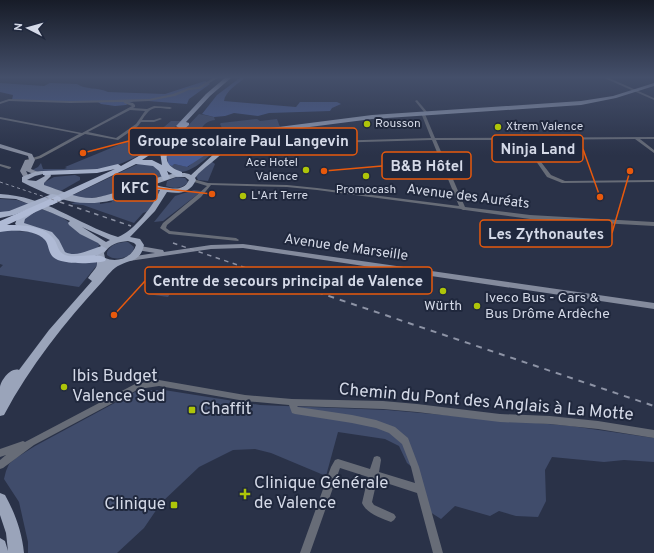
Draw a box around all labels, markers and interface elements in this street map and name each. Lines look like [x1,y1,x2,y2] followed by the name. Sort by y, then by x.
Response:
[8,8,48,48] north arrow
[12,22,26,32] text: N
[375,116,421,132] place label: Rousson
[362,119,372,129] marker: Rousson
[506,119,583,135] place label: Xtrem Valence
[493,122,503,132] marker: Xtrem Valence
[129,128,357,155] callout: Groupe scolaire Paul Langevin
[137,133,349,152] text: Groupe scolaire Paul Langevin
[492,135,583,162] callout: Ninja Land
[501,141,575,160] text: Ninja Land
[382,152,471,179] callout: B&B Hôtel
[246,155,298,185] place label: Ace Hotel Valence
[391,158,463,177] text: B&B Hôtel
[301,165,311,175] marker: Ace Hotel Valence
[361,171,371,181] marker: Promocash
[113,174,157,201] callout: KFC
[121,180,149,199] text: KFC
[406,181,530,213] street label: Avenue des Auréats
[336,182,396,198] place label: Promocash
[251,188,308,204] place label: L'Art Terre
[238,191,248,201] marker: L'Art Terre
[480,220,612,247] callout: Les Zythonautes
[488,226,604,245] text: Les Zythonautes
[283,231,409,265] street label: Avenue de Marseille
[145,267,432,294] callout: Centre de secours principal de Valence
[153,273,423,292] text: Centre de secours principal de Valence
[438,286,448,296] marker: Würth
[485,290,610,323] place label: Iveco Bus - Cars & Bus Drôme Ardèche
[424,298,462,315] place label: Würth
[472,301,482,311] marker: Iveco Bus - Cars & Bus Drôme Ardèche
[72,366,165,408] place label: Ibis Budget Valence Sud
[338,379,634,427] street label: Chemin du Pont des Anglais à La Motte
[59,382,69,392] marker: Ibis Budget Valence Sud
[200,399,252,421] place label: Chaffit
[187,405,197,415] marker: Chaffit
[254,473,389,515] place label: Clinique Générale de Valence
[239,488,251,500] marker: Clinique Générale de Valence
[104,494,166,516] place label: Clinique
[169,500,179,510] marker: Clinique

